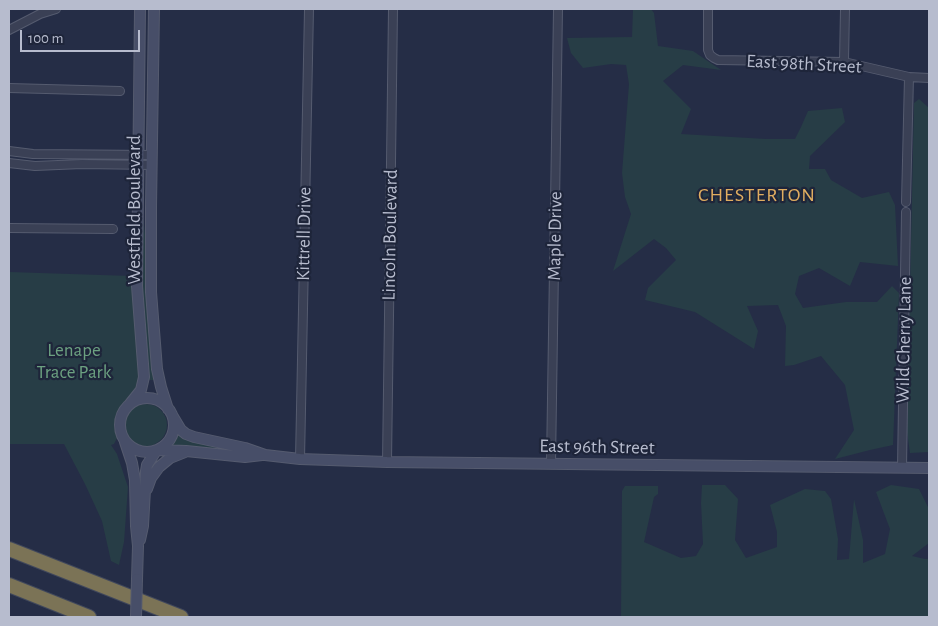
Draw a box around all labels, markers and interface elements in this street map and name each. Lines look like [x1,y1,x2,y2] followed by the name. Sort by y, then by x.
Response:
[22,20,142,52] scale bar
[28,31,63,46] text: 100 m
[746,50,862,78] street label: East 98th Street
[123,135,145,285] street label: Westfield Boulevard
[377,169,403,301] street label: Lincoln Boulevard
[697,183,817,207] district label: CHESTERTON
[292,187,316,281] street label: Kittrell Drive
[543,191,567,281] street label: Maple Drive
[891,277,917,403] street label: Wild Cherry Lane
[37,339,111,383] park label: Lenape Trace Park
[539,435,655,459] street label: East 96th Street

